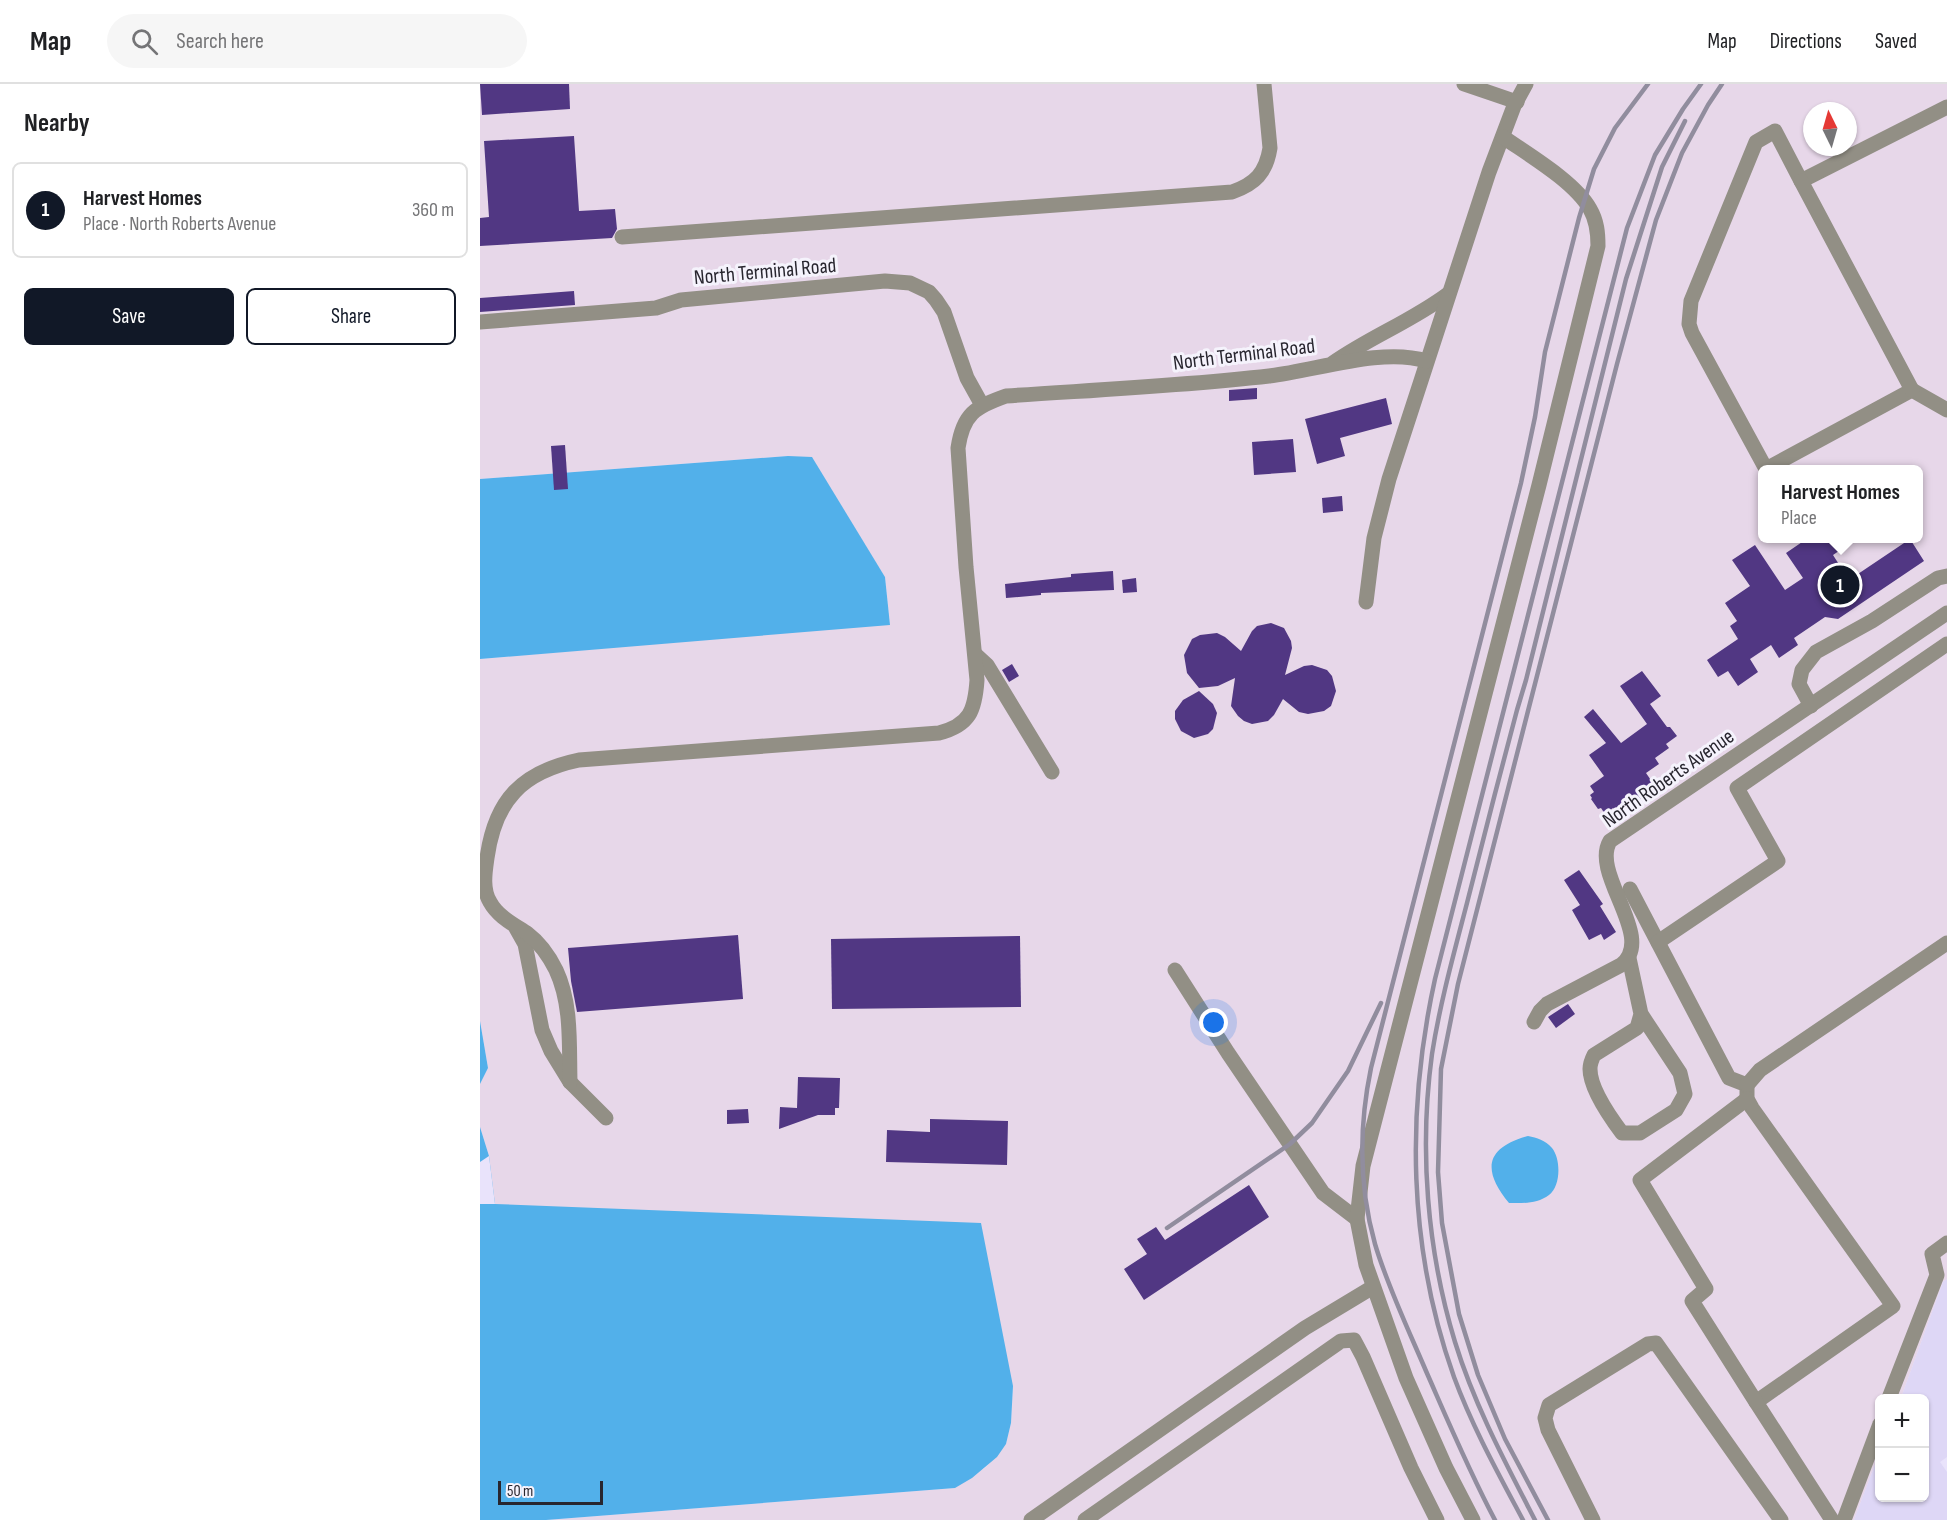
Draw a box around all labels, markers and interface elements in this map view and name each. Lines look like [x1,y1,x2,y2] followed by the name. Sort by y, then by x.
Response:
[107,14,527,68] search box
[30,25,71,58] text: Map
[128,25,161,58] icon: search
[176,28,264,55] text: Search here
[1707,29,1737,54] text: Map
[1770,29,1842,54] text: Directions
[1875,29,1917,54] text: Saved
[1803,102,1857,156] north arrow
[24,108,90,139] text: Nearby
[83,185,202,212] text: Harvest Homes
[42,198,49,222] text: 1
[412,198,454,222] text: 360 m
[83,212,276,236] text: Place · North Roberts Avenue
[693,253,837,290] street label: North Terminal Road
[24,288,234,345] button: Save
[246,288,456,345] button: Share
[1172,333,1316,376] street label: North Terminal Road
[1758,465,1923,543] popup
[1781,479,1900,506] text: Harvest Homes
[1781,506,1817,530] text: Place
[1820,562,1860,608] pin: 1
[1598,724,1739,833] street label: North Roberts Avenue
[1199,1008,1228,1037] your location
[1875,1394,1929,1502] map controls
[1875,1394,1929,1448] button: +
[1875,1448,1929,1502] button: −
[498,1478,603,1506] scale bar
[507,1482,533,1501] text: 50 m

